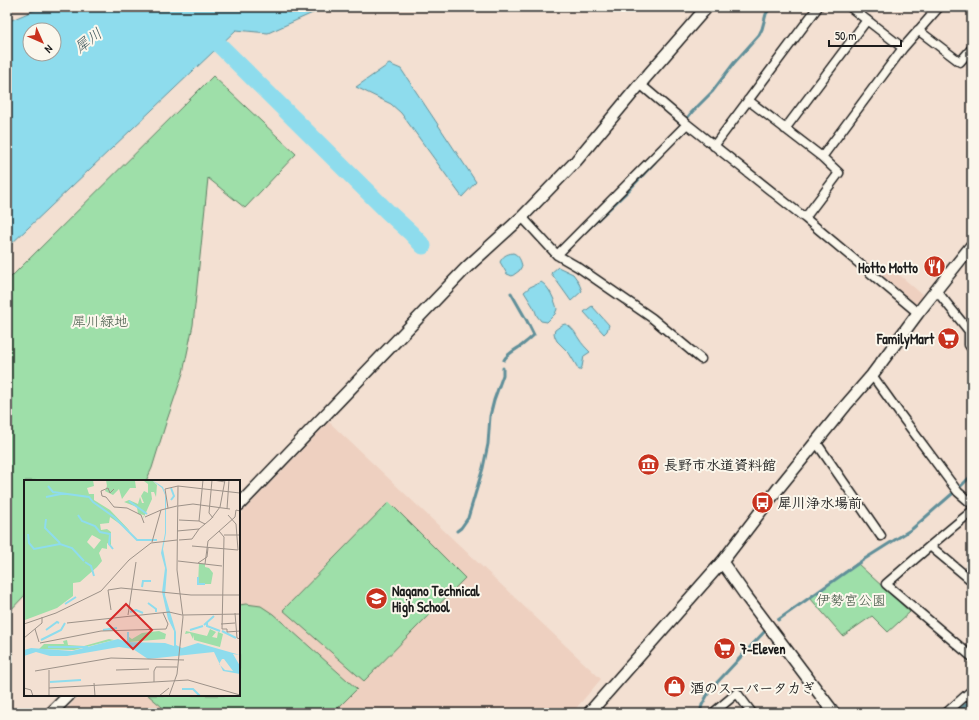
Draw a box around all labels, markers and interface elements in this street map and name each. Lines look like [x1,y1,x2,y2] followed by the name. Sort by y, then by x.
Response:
[22,22,62,62] north arrow
[829,22,901,48] scale bar
[70,23,106,57] water label: 犀川
[835,27,856,44] text: 50 m
[42,42,56,56] text: N
[921,254,947,280] restaurant icon: Hotto Motto
[858,258,918,277] place label: Hotto Motto
[72,311,128,330] park label: 犀川緑地
[936,325,962,351] supermarket icon: FamilyMart
[876,329,935,350] place label: FamilyMart
[636,451,662,477] museum icon: 長野市水道資料館
[664,455,776,474] place label: 長野市水道資料館
[24,480,240,696] inset map
[750,489,776,515] bus stop icon: 犀川浄水場前
[778,493,862,512] place label: 犀川浄水場前
[392,581,480,618] place label: Nagano Technical High School
[364,585,390,611] school or university icon: Nagano Technical High School
[816,590,886,609] park label: 伊勢宮公園
[711,635,737,661] supermarket icon: 7-Eleven
[739,639,786,658] place label: 7-Eleven
[662,674,688,700] shop icon: 酒のスーパータカぎ
[690,678,815,697] place label: 酒のスーパータカぎ

